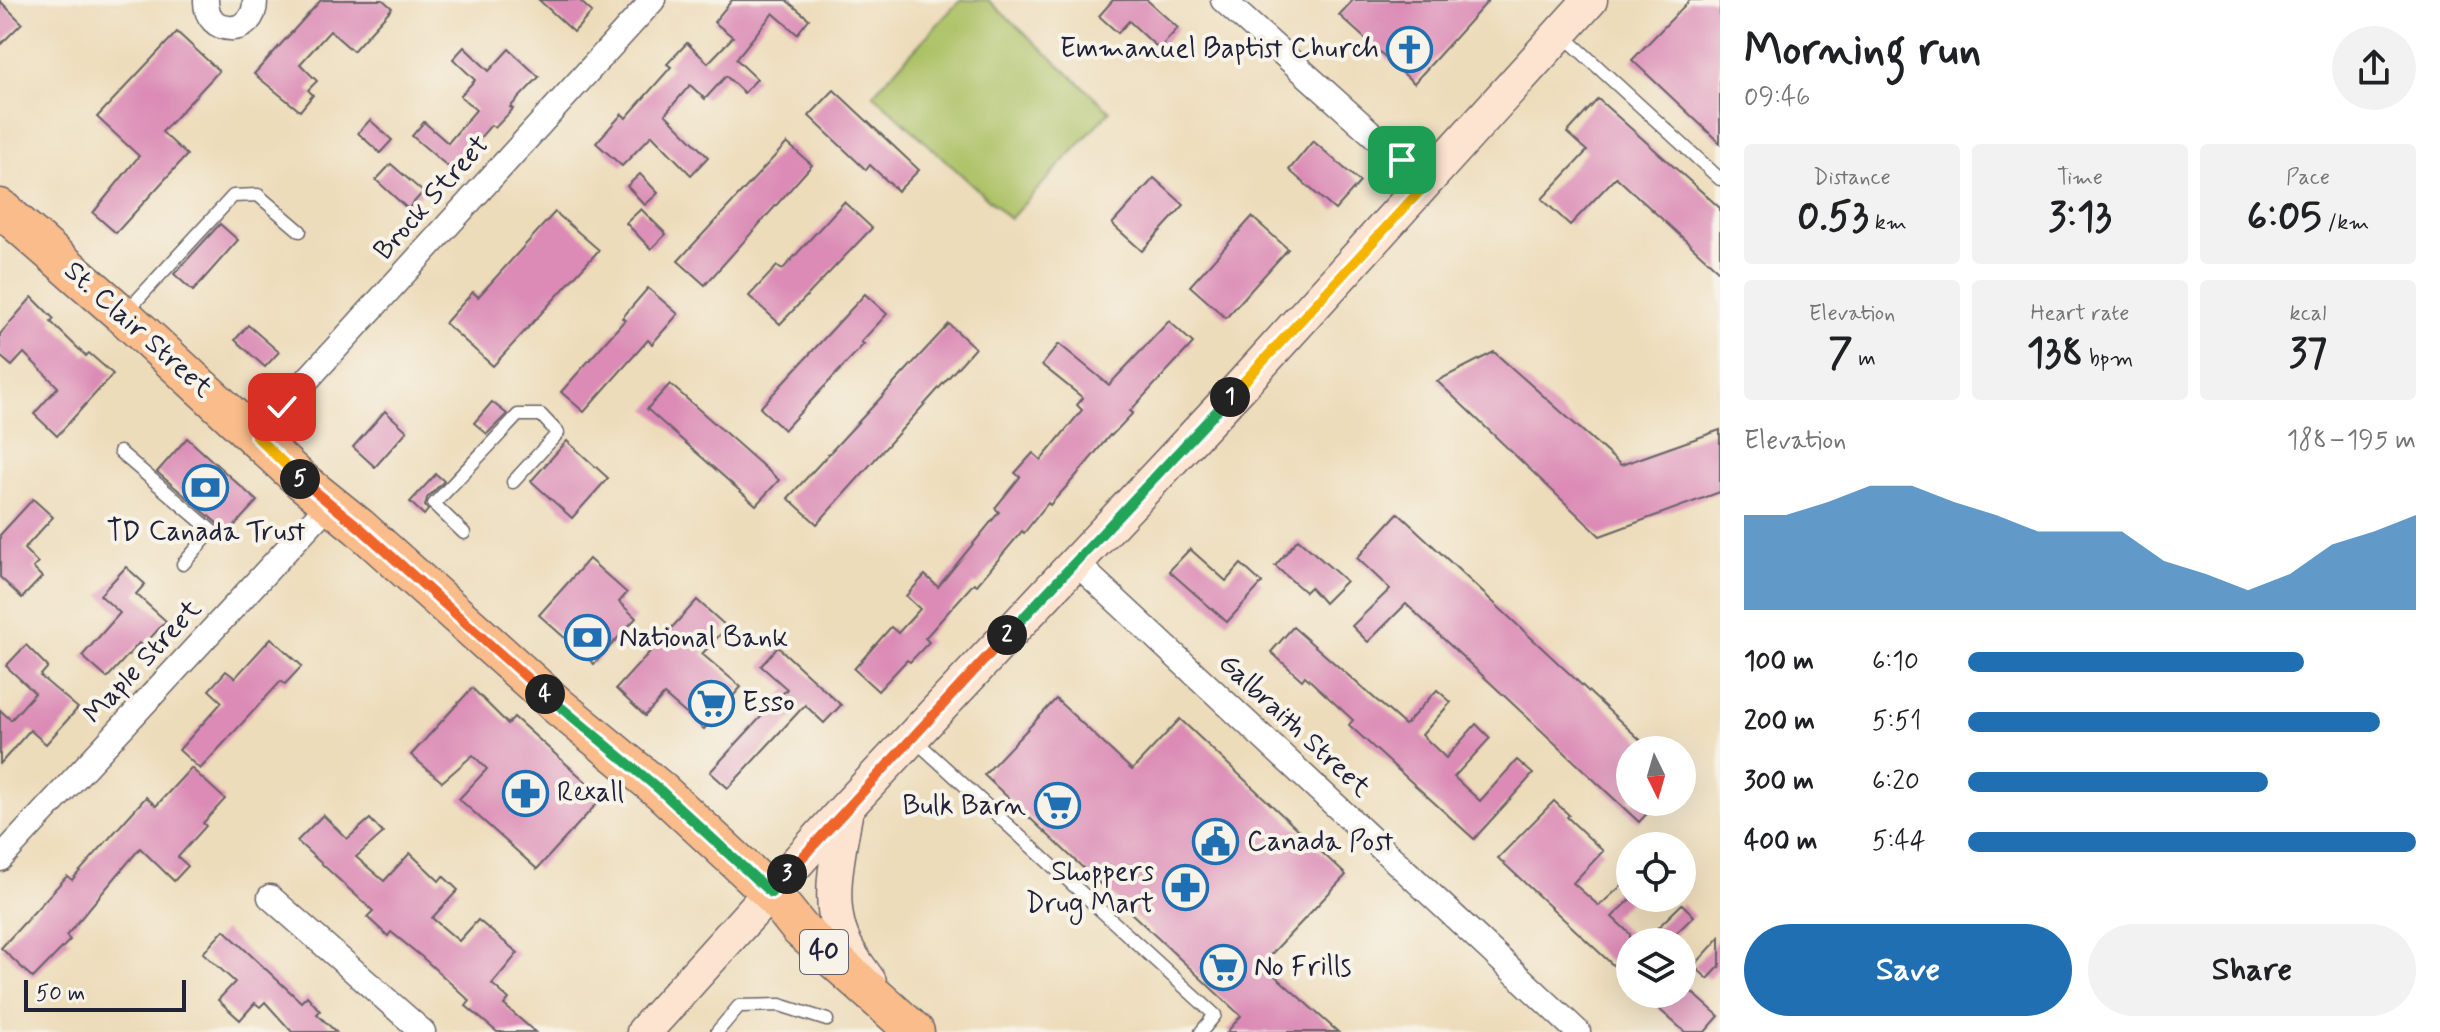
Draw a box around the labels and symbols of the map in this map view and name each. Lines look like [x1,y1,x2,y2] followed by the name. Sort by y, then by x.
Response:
[1386,25,1434,73] church icon: Emmanuel Baptist Church
[1060,31,1379,68] place label: Emmanuel Baptist Church
[1368,126,1436,194] pin
[366,127,498,269] street label: Brock Street
[56,253,221,407] street label: St. Clair Street
[248,373,316,441] pin
[1210,377,1250,417] pin: 1
[280,459,320,499] pin: 5
[182,463,230,511] bank icon: TD Canada Trust
[106,514,306,551] place label: TD Canada Trust
[76,591,211,732] street label: Maple Street
[564,614,612,662] bank icon: National Bank
[987,615,1027,655] pin: 2
[619,620,788,657] place label: National Bank
[1210,646,1379,807] street label: Galbraith Street
[525,674,565,714] pin: 4
[687,679,735,727] supermarket icon: Esso
[742,685,795,722] place label: Esso
[1616,736,1696,816] north arrow
[502,769,550,817] pharmacy icon: Rexall
[557,775,624,812] place label: Rexall
[1033,782,1081,830] supermarket icon: Bulk Barn
[902,788,1026,825] place label: Bulk Barn
[1192,818,1240,866] public building icon: Canada Post
[1247,824,1394,861] place label: Canada Post
[767,854,807,894] pin: 3
[1025,854,1154,925] place label: Shoppers Drug Mart
[1161,864,1209,912] pharmacy icon: Shoppers Drug Mart
[800,930,848,974] road number: 40
[1199,943,1247,991] supermarket icon: No Frills
[1254,949,1352,986] place label: No Frills
[24,976,186,1012] scale bar

